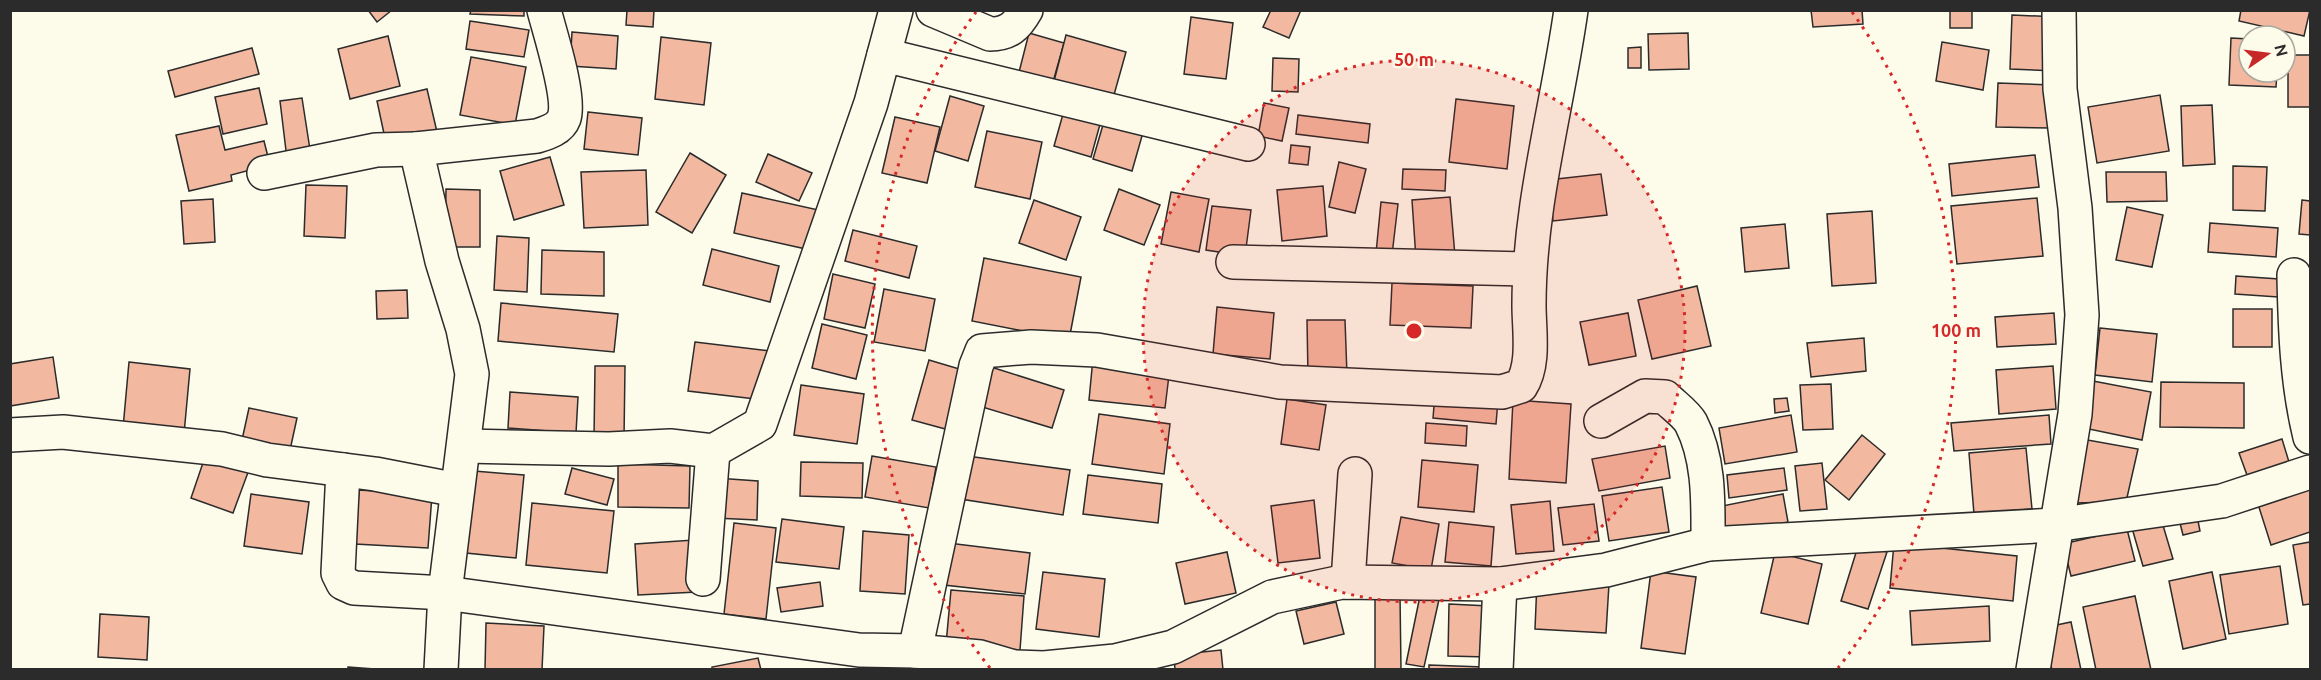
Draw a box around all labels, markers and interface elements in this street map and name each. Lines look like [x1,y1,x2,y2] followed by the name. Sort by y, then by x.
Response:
[2237,24,2297,84] north arrow
[2271,42,2292,58] text: N
[1394,49,1434,69] text: 50 m
[1931,320,1981,340] text: 100 m
[1404,321,1424,341] centre of rings

